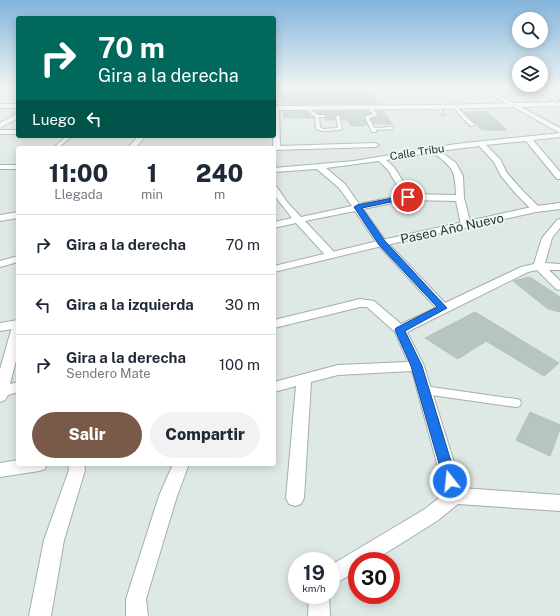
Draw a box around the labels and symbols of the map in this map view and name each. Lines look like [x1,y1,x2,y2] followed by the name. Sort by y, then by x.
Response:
[389,142,445,162] street label: Calle Tribu
[391,180,425,214] pin
[399,210,505,247] street label: Paseo Año Nuevo
[429,460,471,502] position arrow
[348,552,400,604] speed limit sign: 30

